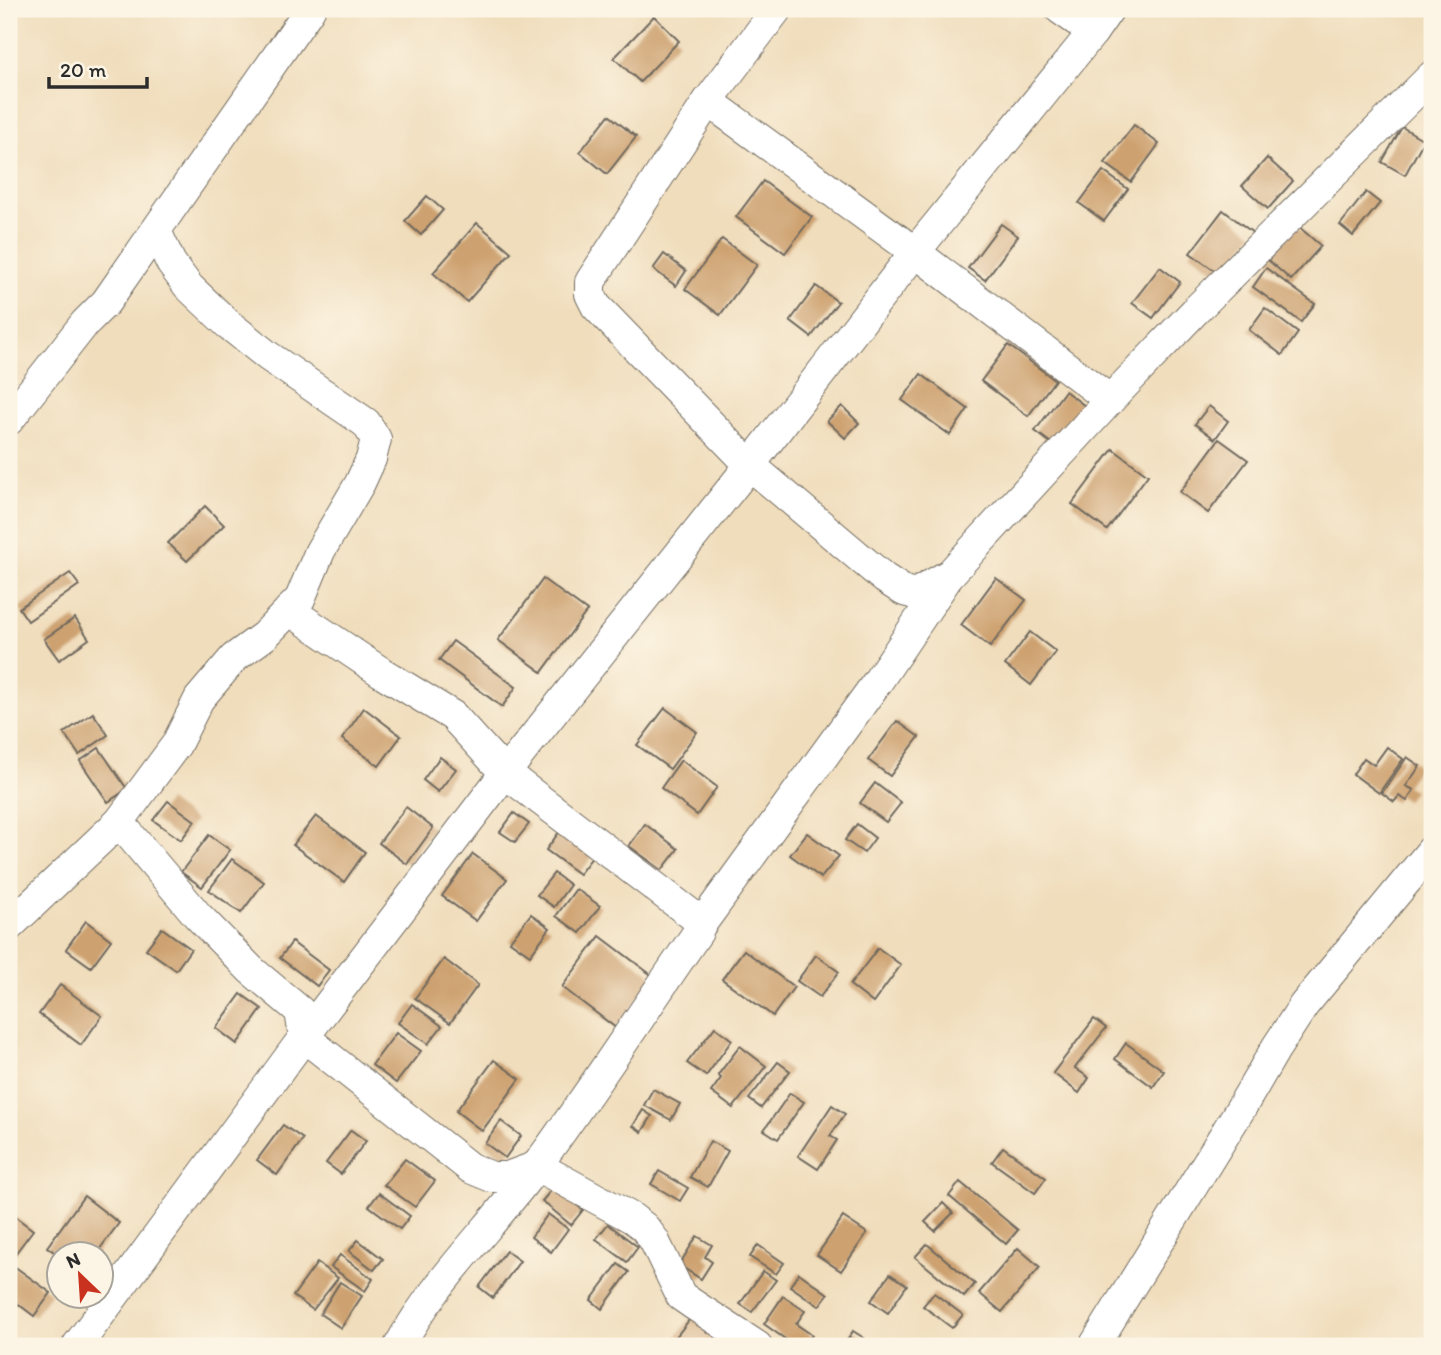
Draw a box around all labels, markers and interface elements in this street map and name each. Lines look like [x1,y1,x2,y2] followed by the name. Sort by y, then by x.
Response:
[49,46,147,90] scale bar
[60,57,107,82] text: 20 m
[46,1240,116,1310] north arrow
[62,1247,84,1273] text: N

